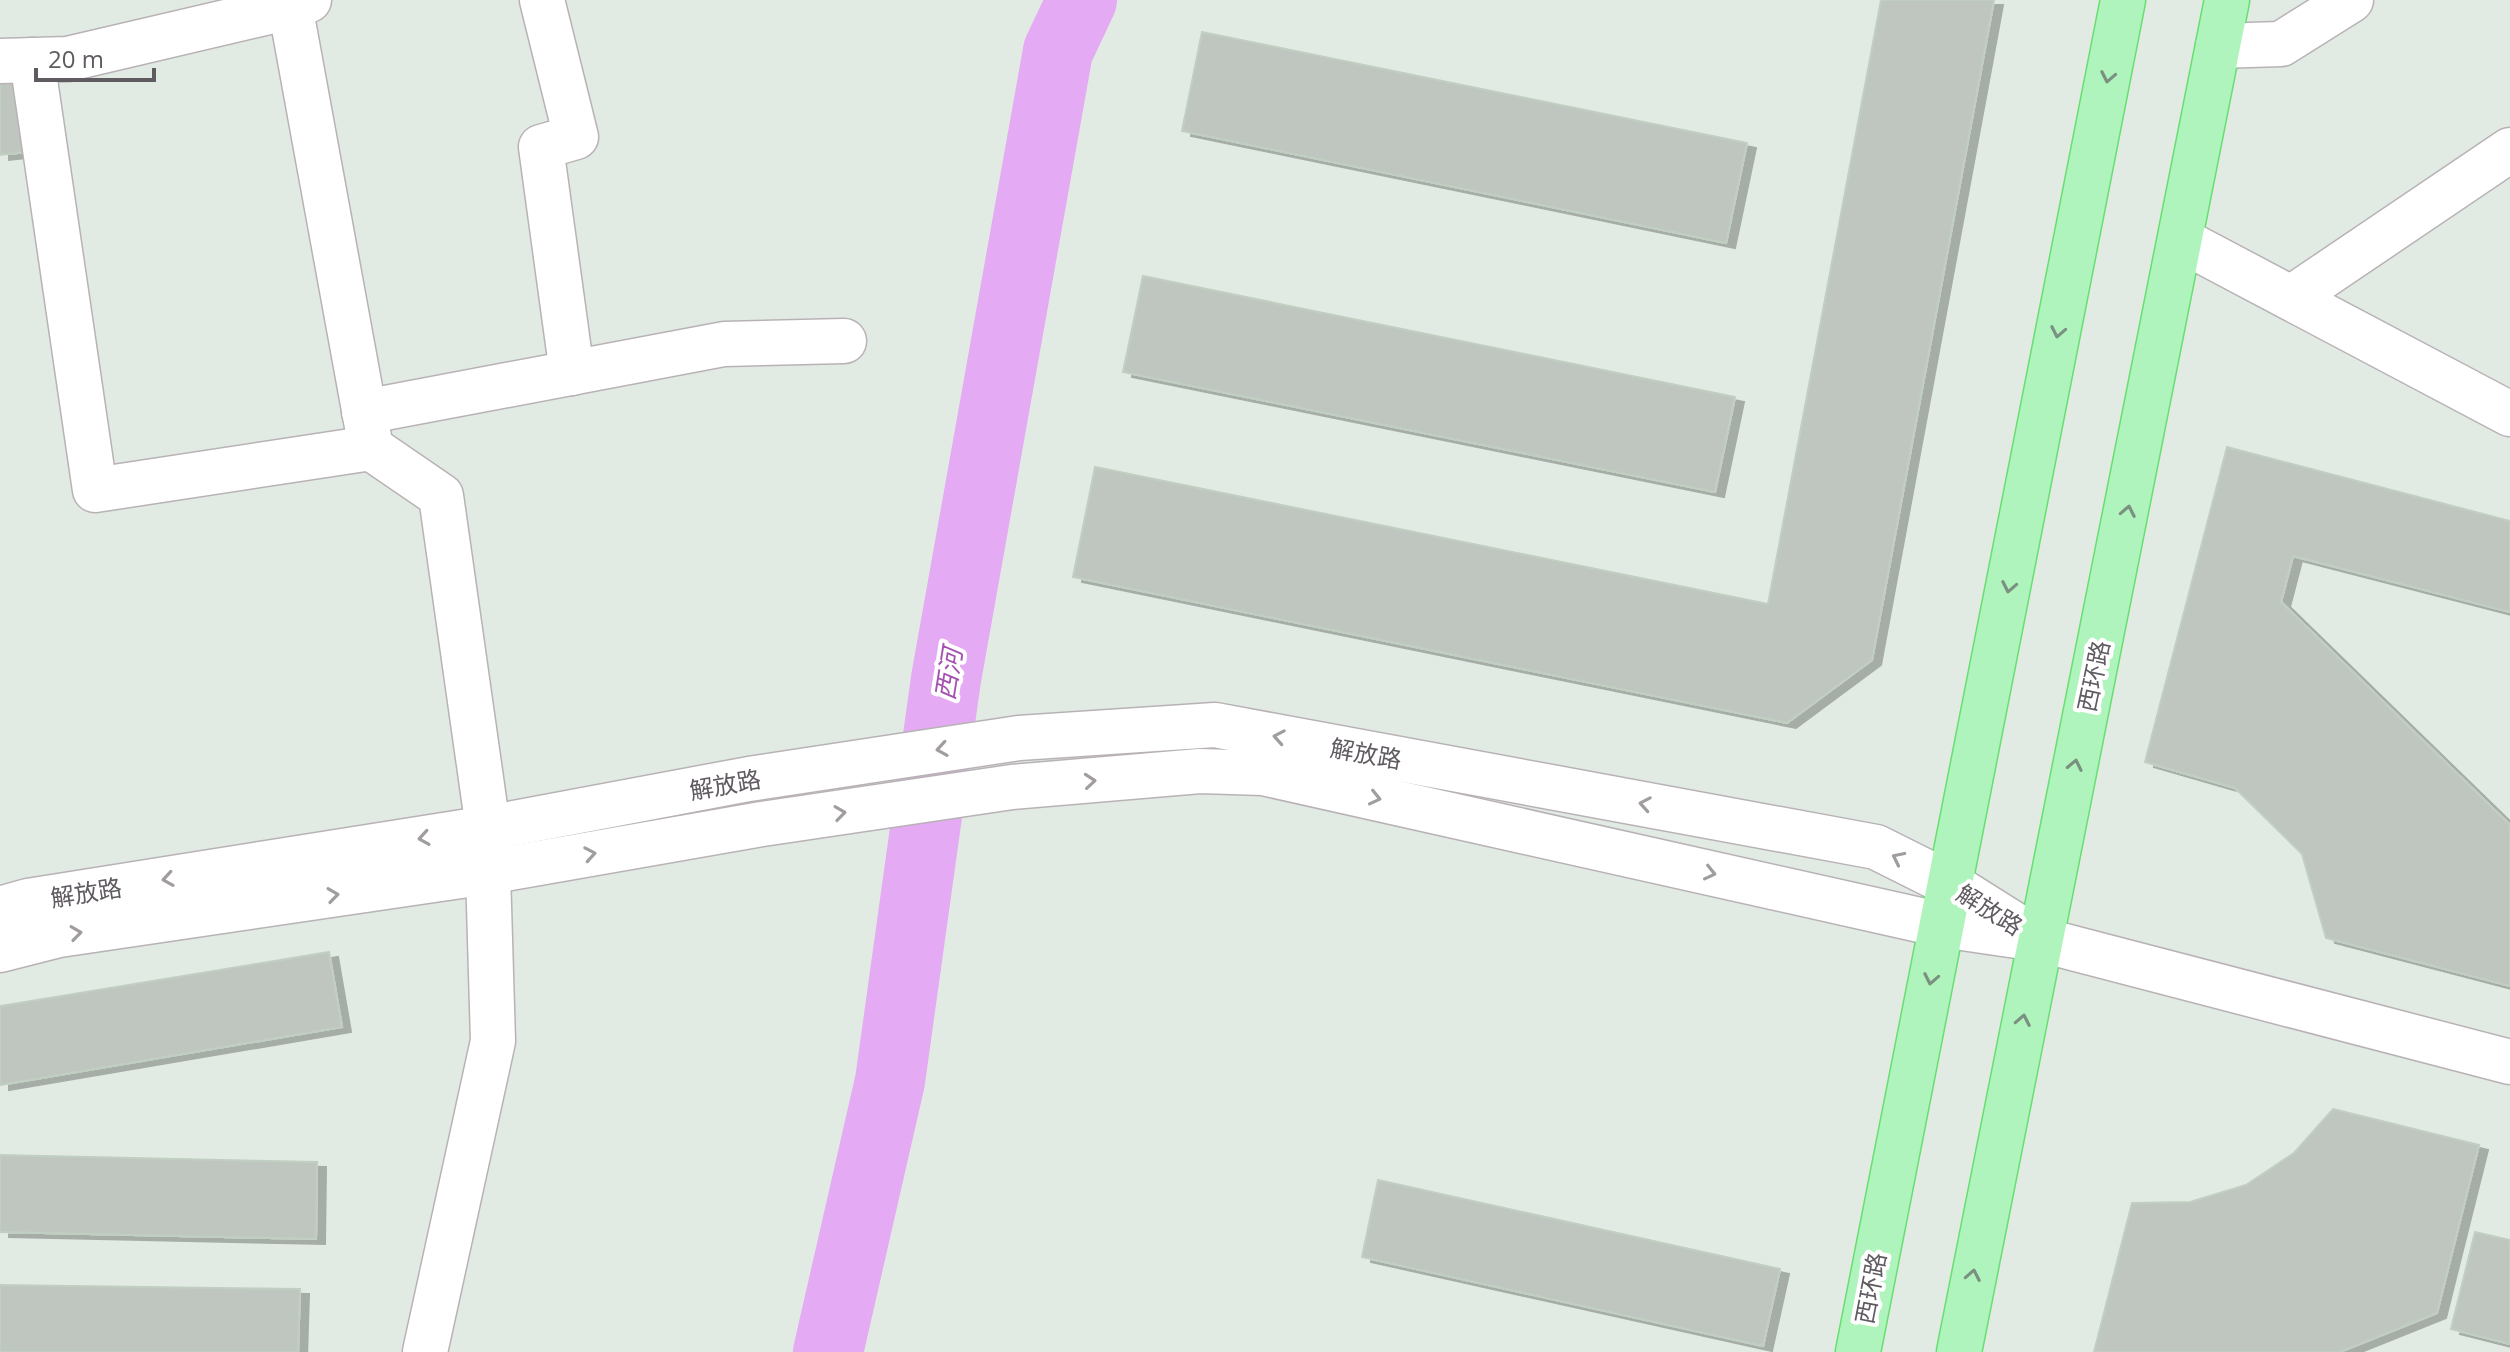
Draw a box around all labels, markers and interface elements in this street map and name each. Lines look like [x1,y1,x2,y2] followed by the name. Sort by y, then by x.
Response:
[36,32,154,82] scale bar
[48,42,104,75] text: 20 m
[2101,70,2118,83] one-way arrow
[2051,325,2068,338] one-way arrow
[2118,504,2135,518] one-way arrow
[2001,580,2018,594] one-way arrow
[2069,637,2117,715] street label: 西环路
[926,641,971,703] water label: 西河
[1272,729,1286,746] one-way arrow
[1328,730,1404,776] street label: 解放路
[935,740,949,757] one-way arrow
[2066,759,2083,773] one-way arrow
[687,761,763,807] street label: 解放路
[1084,772,1097,789] one-way arrow
[1367,789,1381,806] one-way arrow
[1638,797,1652,814] one-way arrow
[833,805,846,822] one-way arrow
[418,829,431,846] one-way arrow
[583,847,597,864] one-way arrow
[1892,852,1907,868] one-way arrow
[1703,864,1717,881] one-way arrow
[48,870,124,914] street label: 解放路
[161,870,174,887] one-way arrow
[1951,876,2029,942] street label: 解放路
[326,887,340,904] one-way arrow
[69,925,83,942] one-way arrow
[1924,973,1941,986] one-way arrow
[2013,1013,2030,1027] one-way arrow
[1847,1250,1893,1326] street label: 西环路
[1964,1269,1981,1282] one-way arrow

